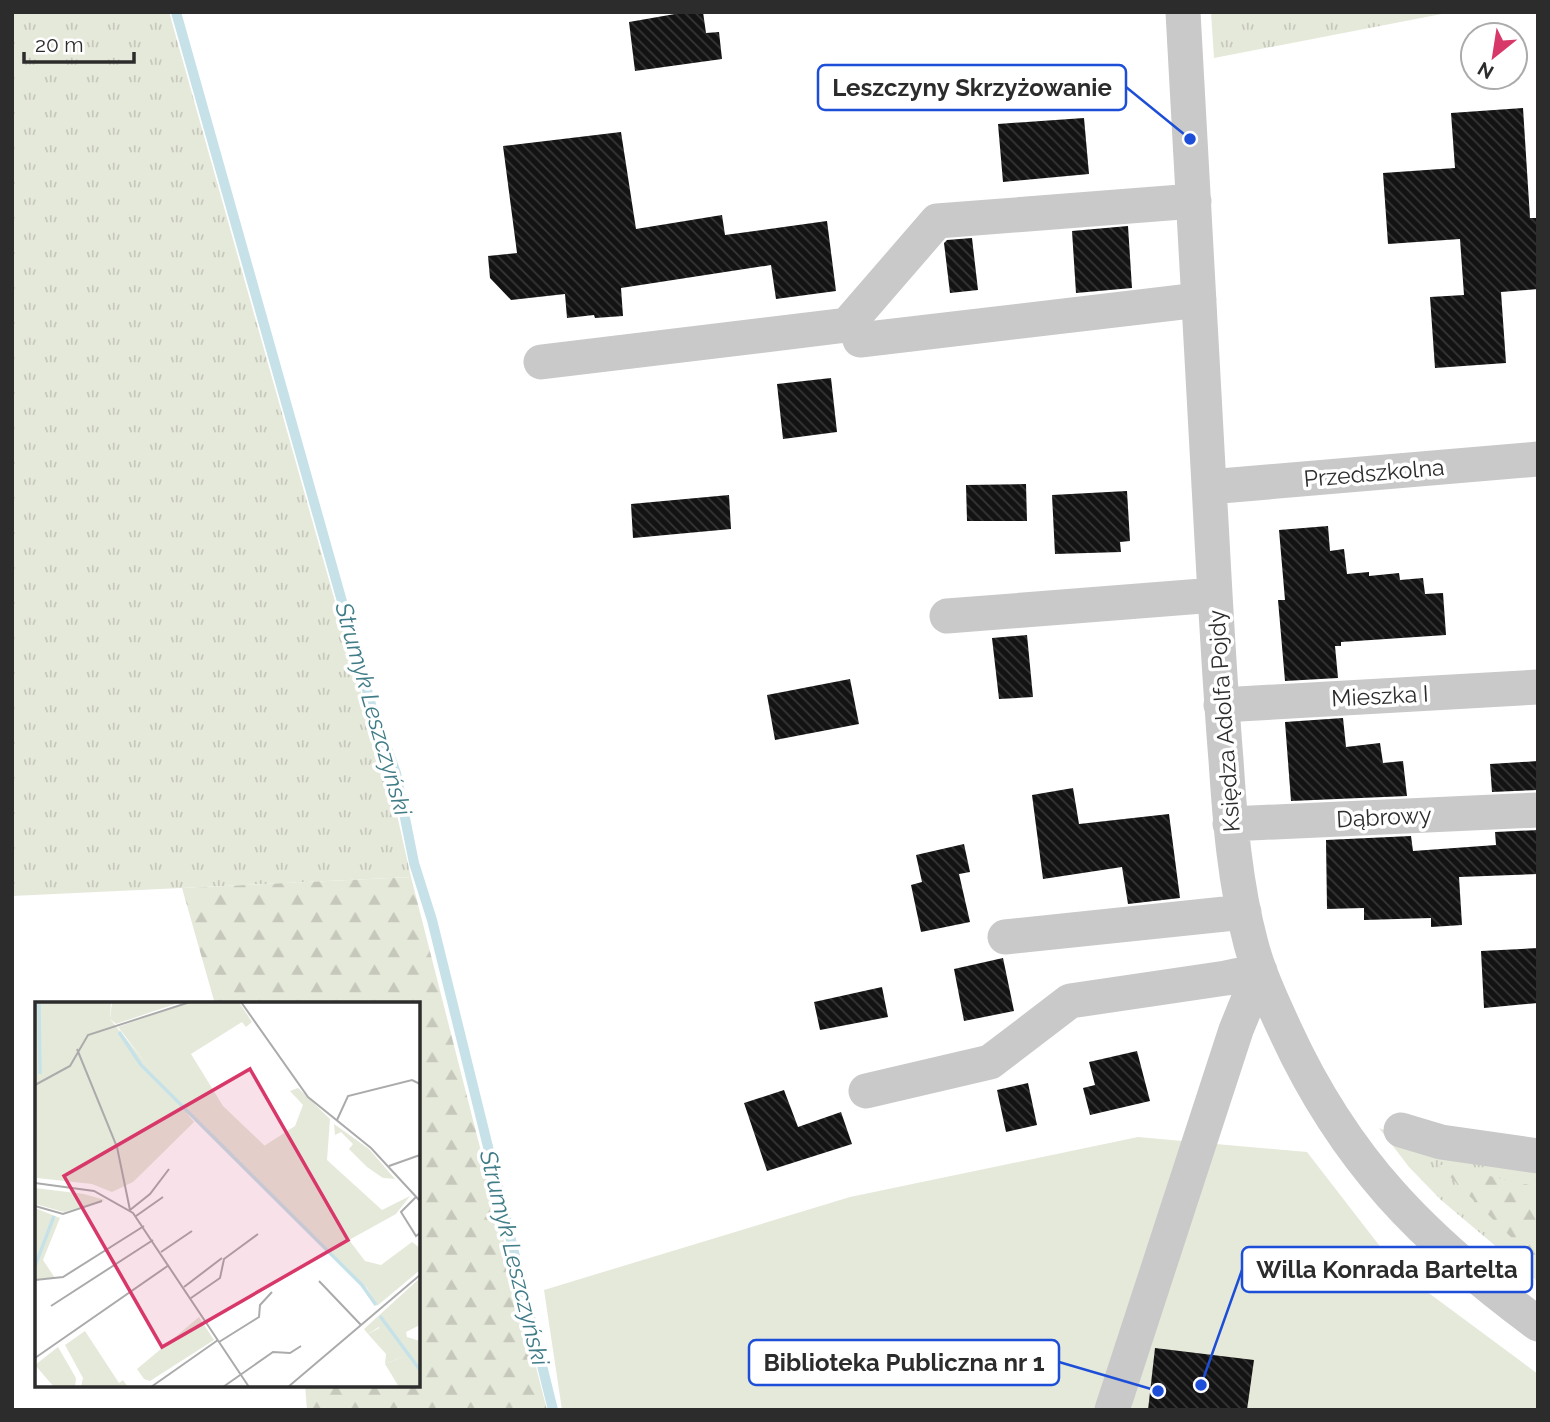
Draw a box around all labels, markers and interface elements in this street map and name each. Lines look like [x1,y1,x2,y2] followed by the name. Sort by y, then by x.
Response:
[24,21,135,65] scale bar
[1459,21,1529,91] north arrow
[35,32,83,57] text: 20 m
[1474,58,1497,84] text: N
[818,65,1126,110] callout: Leszczyny Skrzyżowanie
[832,73,1112,102] text: Leszczyny Skrzyżowanie
[1302,453,1445,492] street label: Przedszkolna
[329,598,418,820] water label: Strumyk Leszczyński
[1202,609,1245,833] street label: Księdza Adolfa Pojdy
[1331,679,1429,712] street label: Mieszka I
[1336,801,1432,832] street label: Dąbrowy
[35,1002,420,1387] inset map
[473,1146,555,1369] water label: Strumyk Leszczyński
[1242,1247,1532,1292] callout: Willa Konrada Bartelta
[1256,1255,1518,1284] text: Willa Konrada Bartelta
[749,1340,1059,1385] callout: Biblioteka Publiczna nr 1
[764,1348,1045,1377] text: Biblioteka Publiczna nr 1

